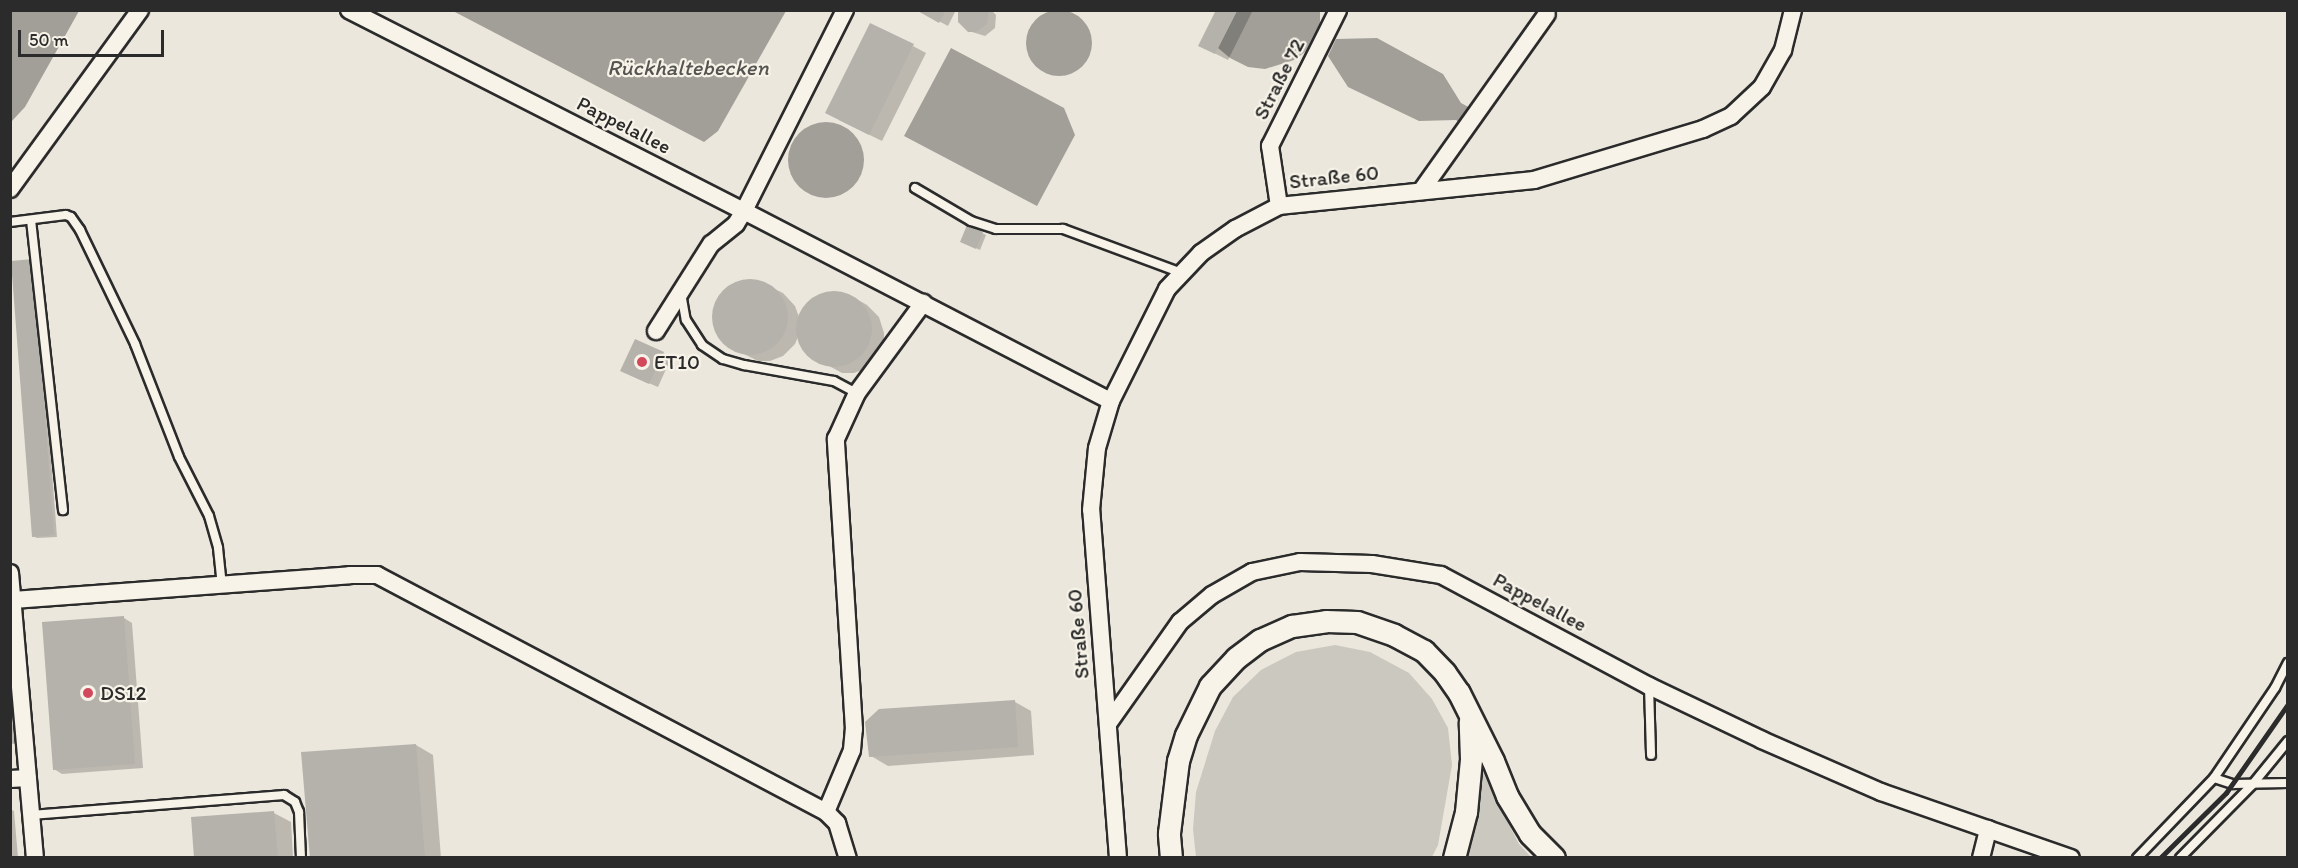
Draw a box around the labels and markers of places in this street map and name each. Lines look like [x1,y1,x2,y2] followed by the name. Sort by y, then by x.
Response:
[654,349,700,375] place label: ET10
[635,355,649,369] marker: ET10
[100,680,146,706] place label: DS12
[81,686,95,700] marker: DS12

